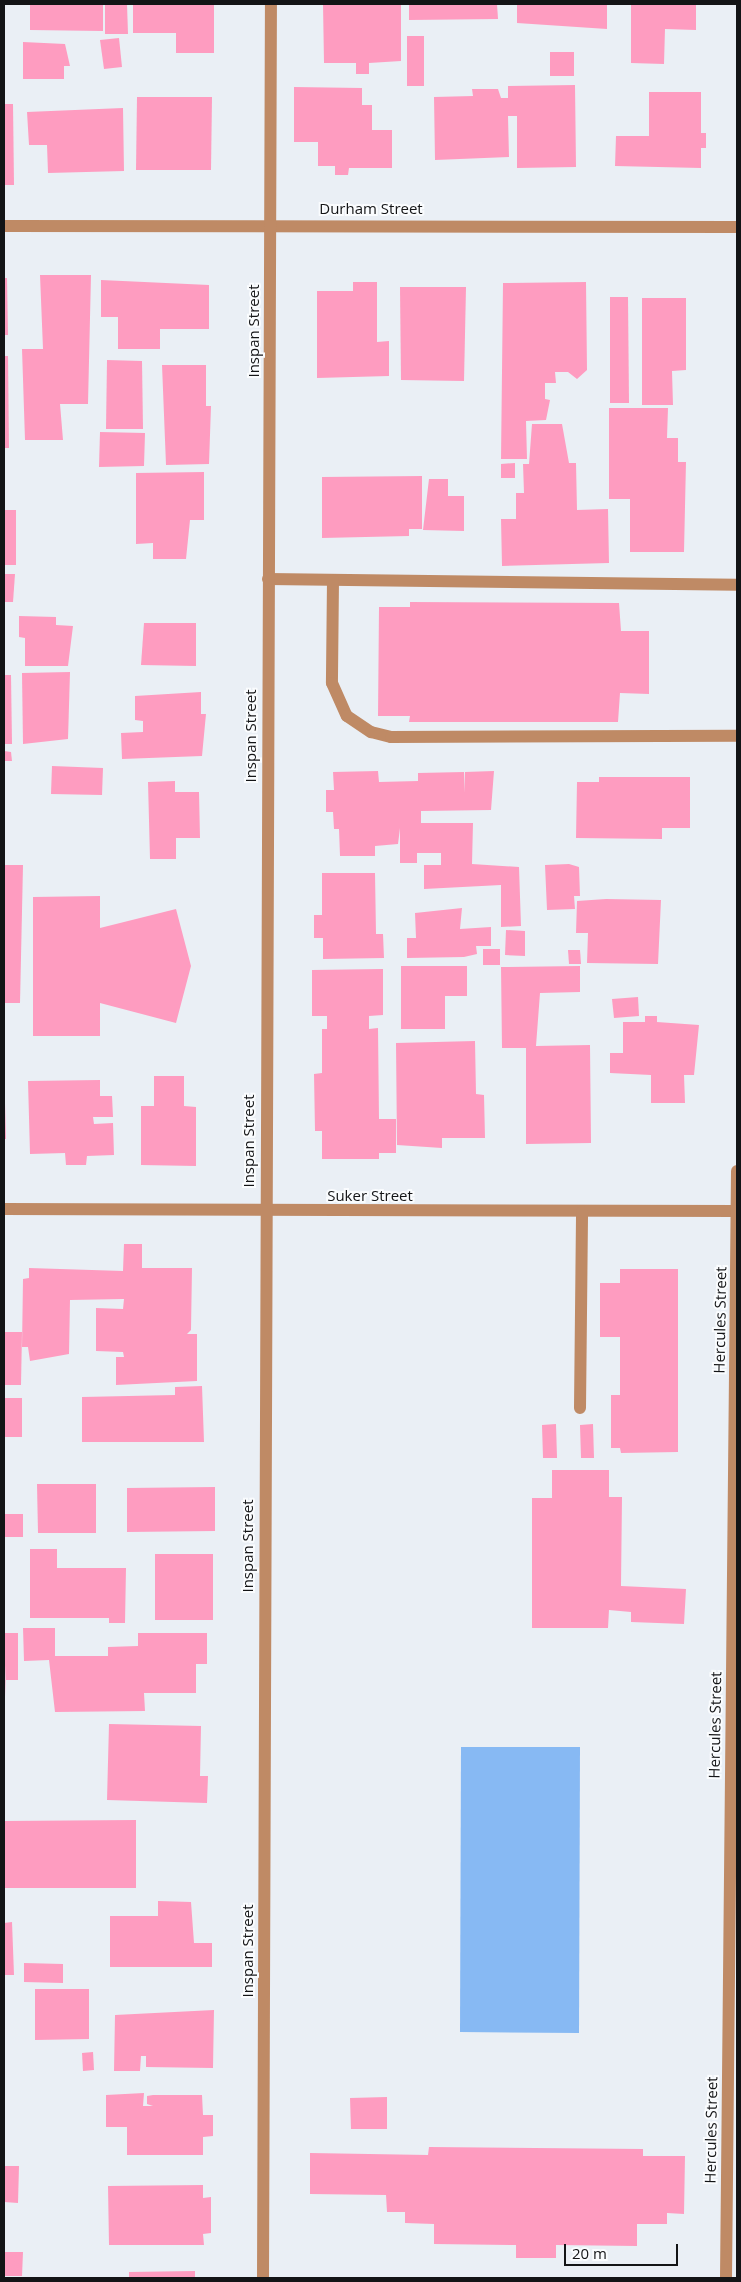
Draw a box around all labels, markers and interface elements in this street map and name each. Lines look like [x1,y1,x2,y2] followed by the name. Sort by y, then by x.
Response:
[319,200,423,218] street label: Durham Street
[245,284,263,378] street label: Inspan Street
[242,689,260,783] street label: Inspan Street
[240,1094,258,1188] street label: Inspan Street
[327,1187,413,1205] street label: Suker Street
[710,1266,730,1374] street label: Hercules Street
[239,1499,257,1593] street label: Inspan Street
[705,1671,725,1779] street label: Hercules Street
[239,1904,257,1998] street label: Inspan Street
[701,2076,721,2184] street label: Hercules Street
[566,2234,680,2266] scale bar
[572,2243,607,2263] text: 20 m

